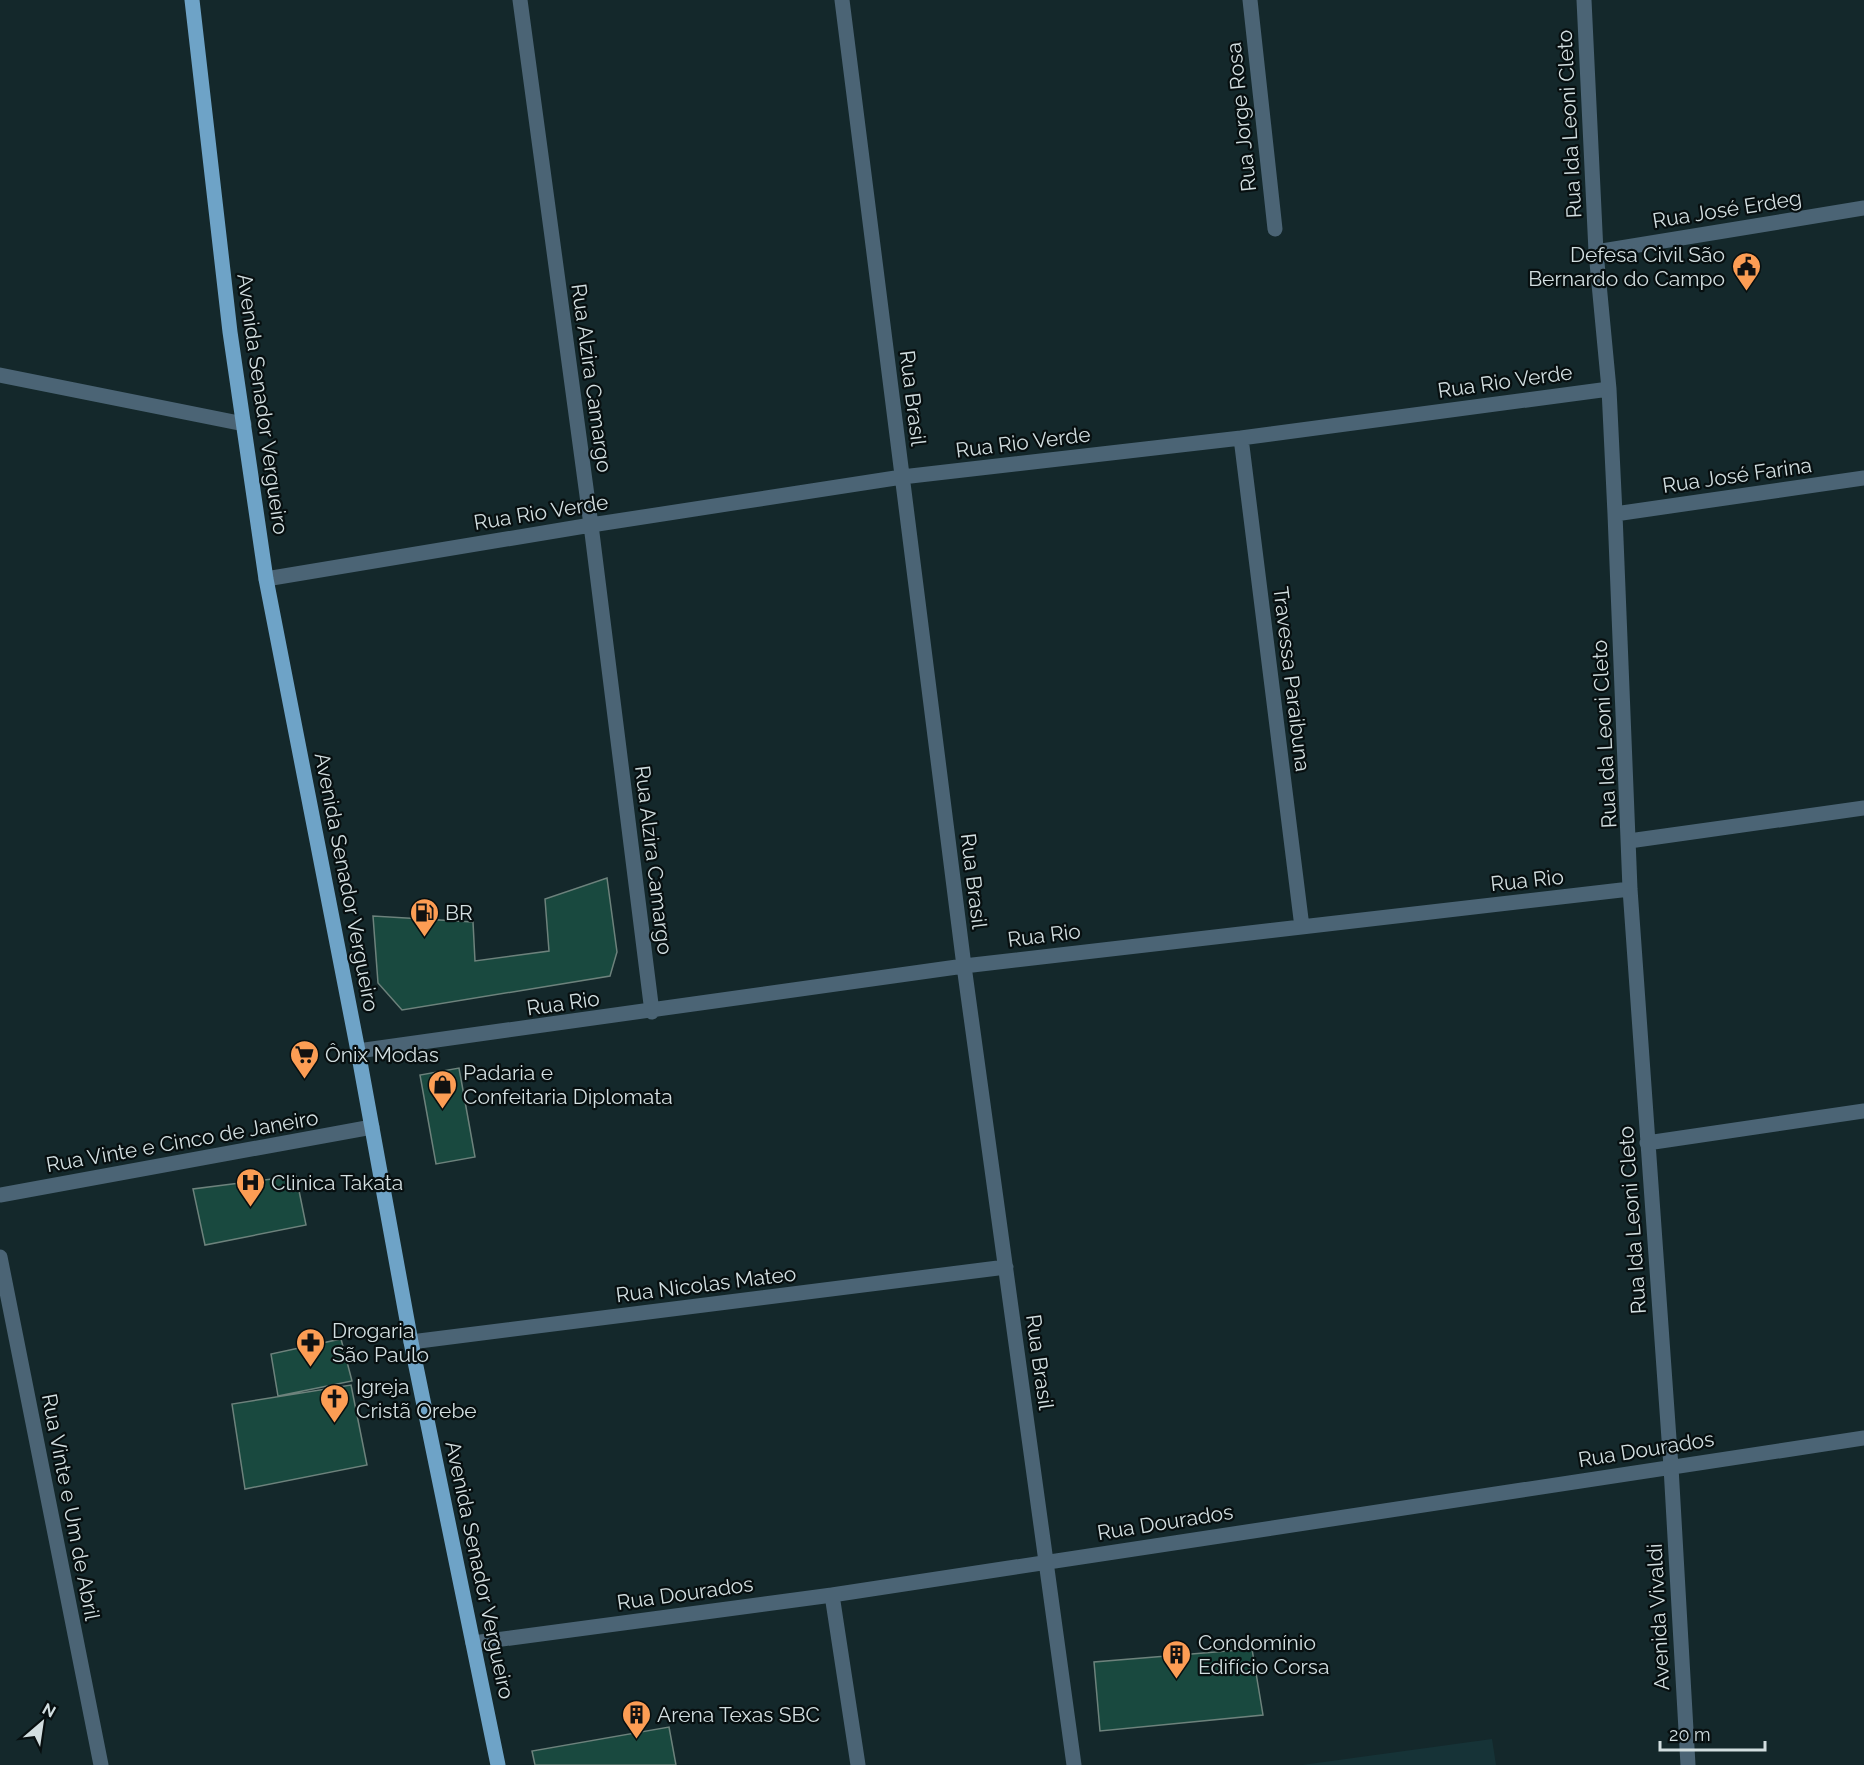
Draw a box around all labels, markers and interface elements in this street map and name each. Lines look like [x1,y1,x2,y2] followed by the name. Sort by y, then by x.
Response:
[1552,29,1586,219] street label: Rua Ida Leoni Cleto
[1221,41,1261,193] street label: Rua Jorge Rosa
[1651,185,1803,233] street label: Rua José Erdeg
[1528,242,1725,291] place label: Defesa Civil São Bernardo do Campo
[1730,250,1762,292] public building icon: Defesa Civil São Bernardo do Campo
[232,272,294,536] street label: Avenida Senador Vergueiro
[566,282,618,474] street label: Rua Alzira Camargo
[895,349,931,447] street label: Rua Brasil
[1436,359,1574,403] street label: Rua Rio Verde
[954,421,1092,463] street label: Rua Rio Verde
[1661,452,1813,498] street label: Rua José Farina
[472,489,610,535] street label: Rua Rio Verde
[1268,585,1316,773] street label: Travessa Paraibuna
[1587,639,1621,829] street label: Rua Ida Leoni Cleto
[310,750,384,1014] street label: Avenida Senador Vergueiro
[630,764,678,956] street label: Rua Alzira Camargo
[956,832,992,930] street label: Rua Brasil
[1489,864,1565,896] street label: Rua Rio
[408,896,440,938] fuel station icon: BR
[445,900,473,925] place label: BR
[1006,918,1082,952] street label: Rua Rio
[525,986,601,1020] street label: Rua Rio
[288,1038,320,1080] supermarket icon: Ônix Modas
[325,1042,439,1067] place label: Ônix Modas
[463,1060,673,1109] place label: Padaria e Confeitaria Diplomata
[426,1068,458,1110] shop icon: Padaria e Confeitaria Diplomata
[44,1105,320,1177] street label: Rua Vinte e Cinco de Janeiro
[1613,1125,1651,1315] street label: Rua Ida Leoni Cleto
[234,1166,266,1208] hospital icon: Clinica Takata
[271,1170,403,1195] place label: Clinica Takata
[614,1261,798,1307] street label: Rua Nicolas Mateo
[1021,1313,1059,1412] street label: Rua Brasil
[332,1318,429,1367] place label: Drogaria São Paulo
[295,1326,327,1368] pharmacy icon: Drogaria São Paulo
[356,1374,477,1423] place label: Igreja Cristã Orebe
[319,1382,351,1424] church icon: Igreja Cristã Orebe
[37,1391,105,1623] street label: Rua Vinte e Um de Abril
[1576,1426,1716,1472] street label: Rua Dourados
[440,1439,520,1701] street label: Avenida Senador Vergueiro
[1095,1499,1235,1545] street label: Rua Dourados
[1642,1543,1674,1691] street label: Avenida Vivaldi
[615,1571,755,1615] street label: Rua Dourados
[1198,1630,1329,1679] place label: Condomínio Edifício Corsa
[1161,1638,1193,1680] building icon: Condomínio Edifício Corsa
[12,1693,72,1753] north arrow
[620,1698,652,1740] building icon: Arena Texas SBC
[39,1699,59,1722] text: N
[657,1702,820,1727] place label: Arena Texas SBC
[1660,1714,1765,1752] scale bar
[1669,1724,1711,1745] text: 20 m

